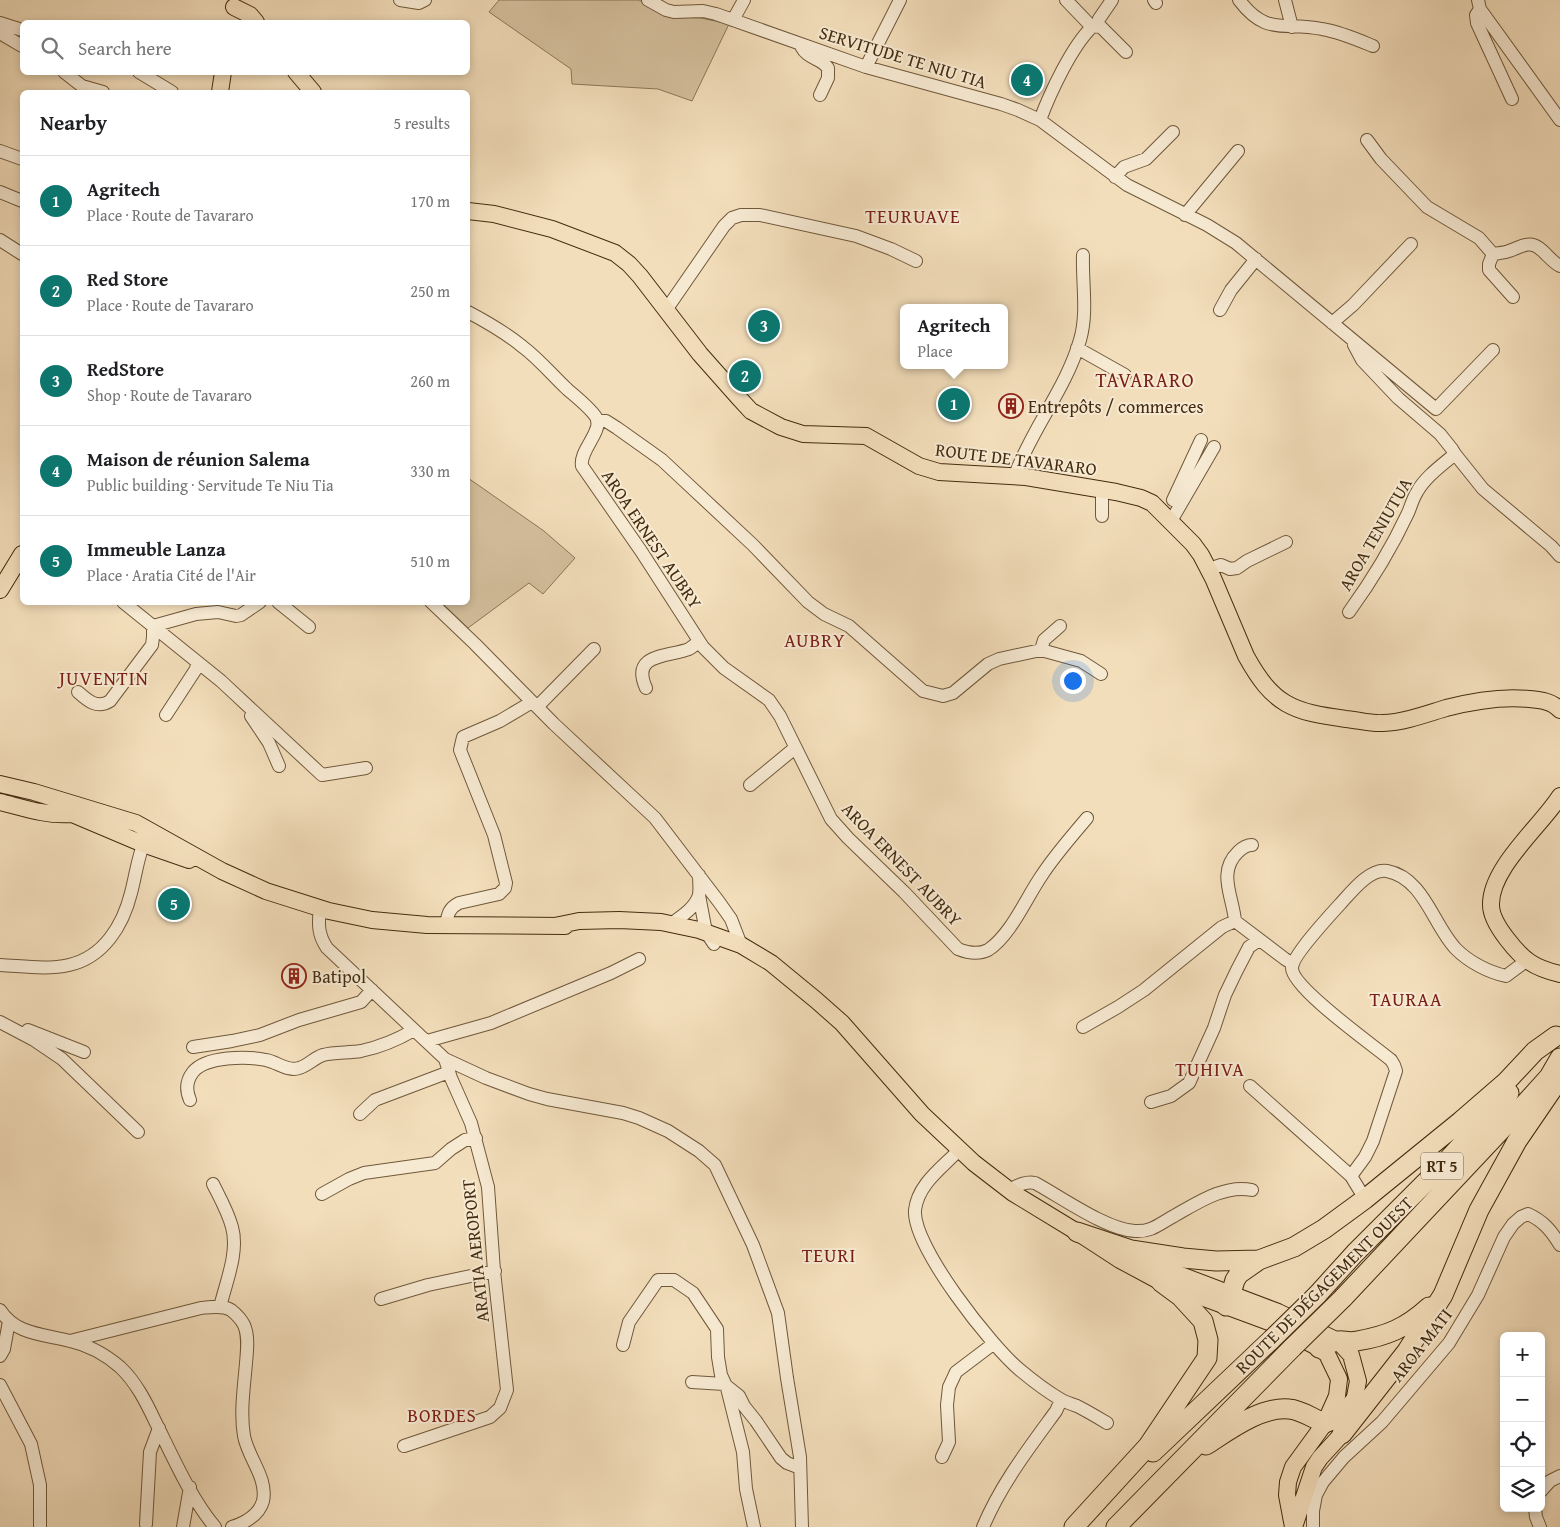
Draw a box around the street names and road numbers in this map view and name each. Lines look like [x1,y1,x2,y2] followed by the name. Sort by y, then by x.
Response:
[816,19,990,95] street label: SERVITUDE TE NIU TIA
[934,436,1098,482] street label: ROUTE DE TAVARARO
[595,464,709,614] street label: AROA ERNEST AUBRY
[1332,472,1418,596] street label: AROA TENIUTUA
[836,796,969,932] street label: AROA ERNEST AUBRY
[1421,1152,1463,1180] road number: RT 5
[454,1178,496,1324] street label: ARATIA AEROPORT
[1229,1190,1419,1380] street label: ROUTE DE DÉGAGEMENT OUEST
[1384,1302,1458,1388] street label: AROA MATI

